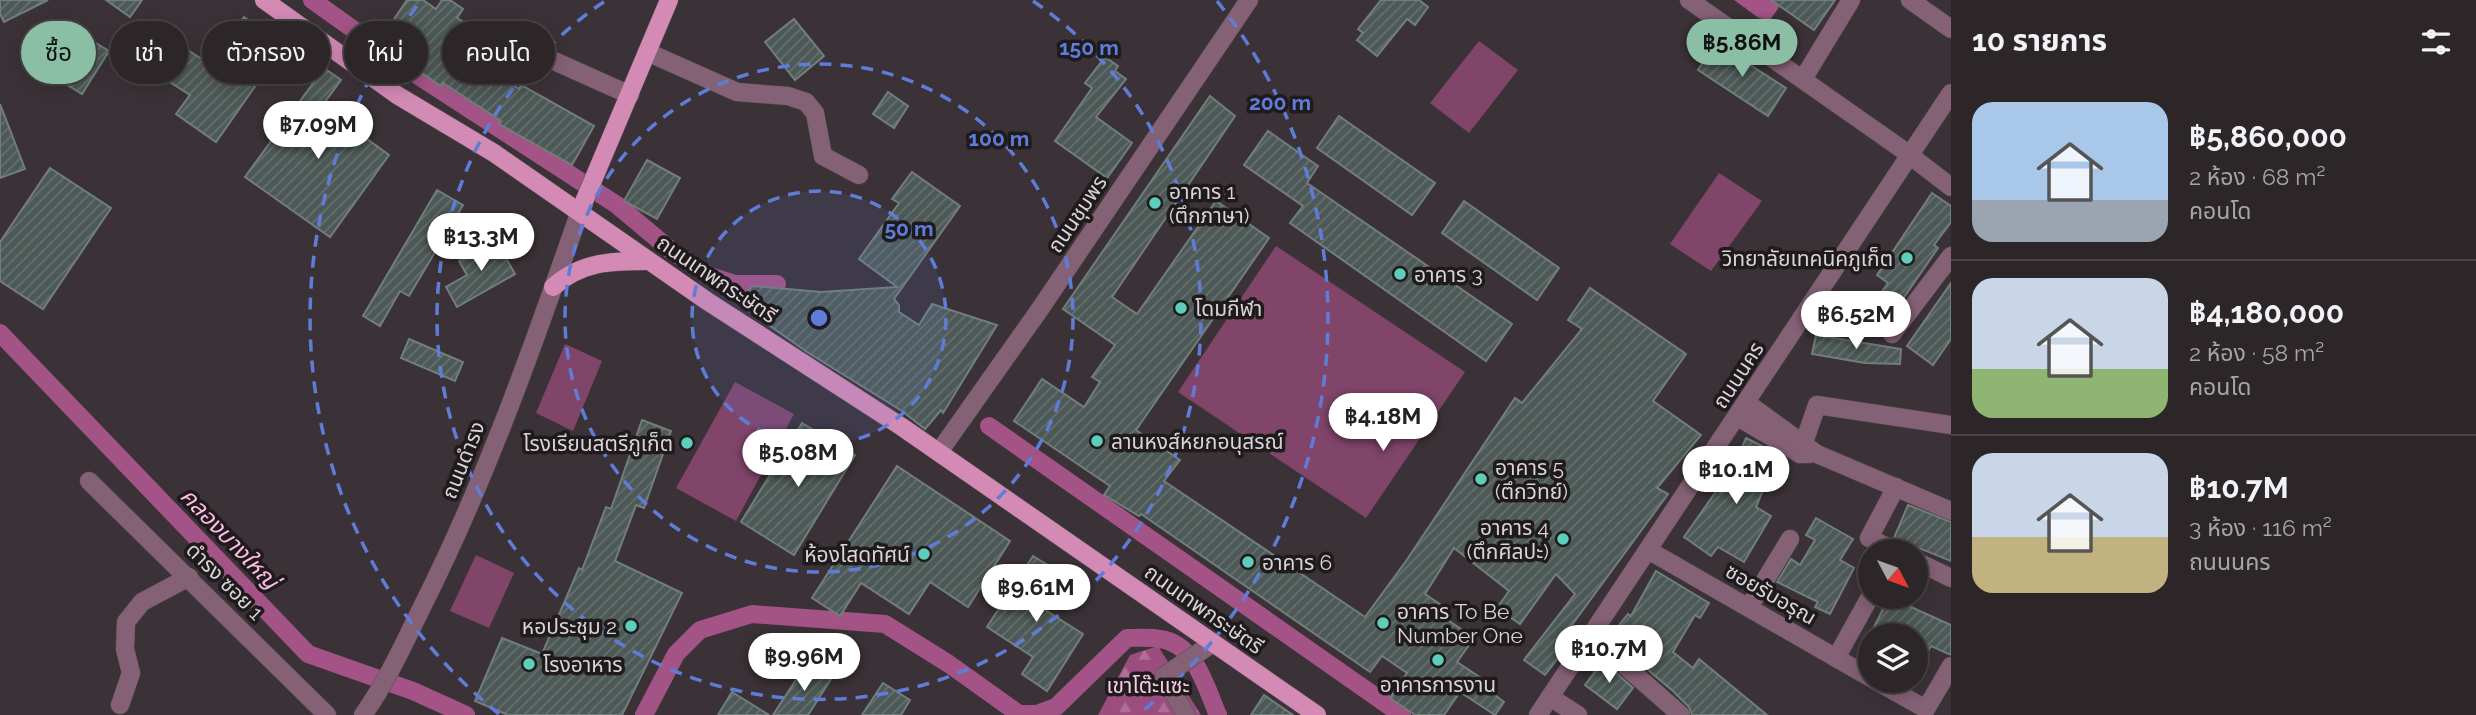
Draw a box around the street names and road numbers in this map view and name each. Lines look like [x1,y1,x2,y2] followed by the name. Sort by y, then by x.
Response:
[1042,171,1113,258] street label: ถนนชุมพร
[652,230,782,328] street label: ถนนเทพกระษัตรี
[1707,337,1769,413] street label: ถนนนคร
[436,418,490,502] street label: ถนนดำรง
[181,537,269,625] street label: ดำรง ซอย 1
[1721,558,1821,631] street label: ซอยรับอรุณ
[1140,559,1268,659] street label: ถนนเทพกระษัตรี

